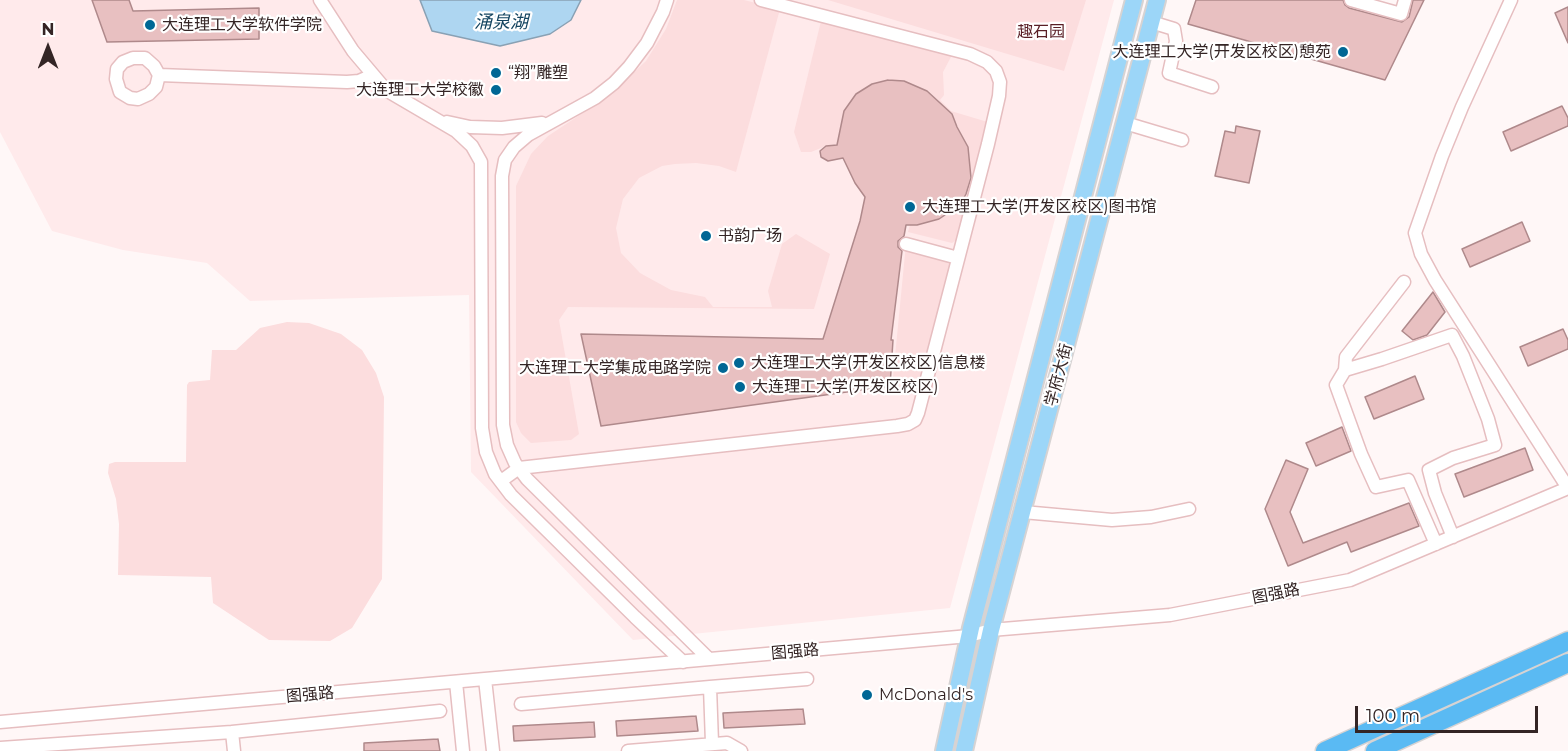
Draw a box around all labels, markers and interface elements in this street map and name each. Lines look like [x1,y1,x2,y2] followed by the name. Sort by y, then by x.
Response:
[474,12,528,34] water label: 涌泉湖
[162,15,322,35] place label: 大连理工大学软件学院
[18,18,78,78] north arrow
[143,18,157,32] marker: 大连理工大学软件学院
[42,20,54,39] text: N
[1017,22,1065,42] park label: 趣石园
[1112,42,1331,62] place label: 大连理工大学(开发区校区)憩苑
[1336,45,1350,59] marker: 大连理工大学(开发区校区)憩苑
[508,63,568,83] place label: “翔”雕塑
[489,66,503,80] marker: “翔”雕塑
[356,80,484,100] place label: 大连理工大学校徽
[489,83,503,97] marker: 大连理工大学校徽
[922,197,1157,217] place label: 大连理工大学(开发区校区)图书馆
[903,200,917,214] marker: 大连理工大学(开发区校区)图书馆
[718,226,782,246] place label: 书韵广场
[699,229,713,243] marker: 书韵广场
[1041,342,1077,408] street label: 学府大街
[751,353,986,373] place label: 大连理工大学(开发区校区)信息楼
[732,356,746,370] marker: 大连理工大学(开发区校区)信息楼
[519,358,711,378] place label: 大连理工大学集成电路学院
[716,361,730,375] marker: 大连理工大学集成电路学院
[752,377,939,397] place label: 大连理工大学(开发区校区)
[733,380,747,394] marker: 大连理工大学(开发区校区)
[1251,580,1301,608] street label: 图强路
[770,640,820,664] street label: 图强路
[285,683,335,707] street label: 图强路
[879,685,973,705] place label: McDonald's
[860,688,874,702] marker: McDonald's
[1358,694,1541,732] scale bar
[1366,705,1420,727] text: 100 m

